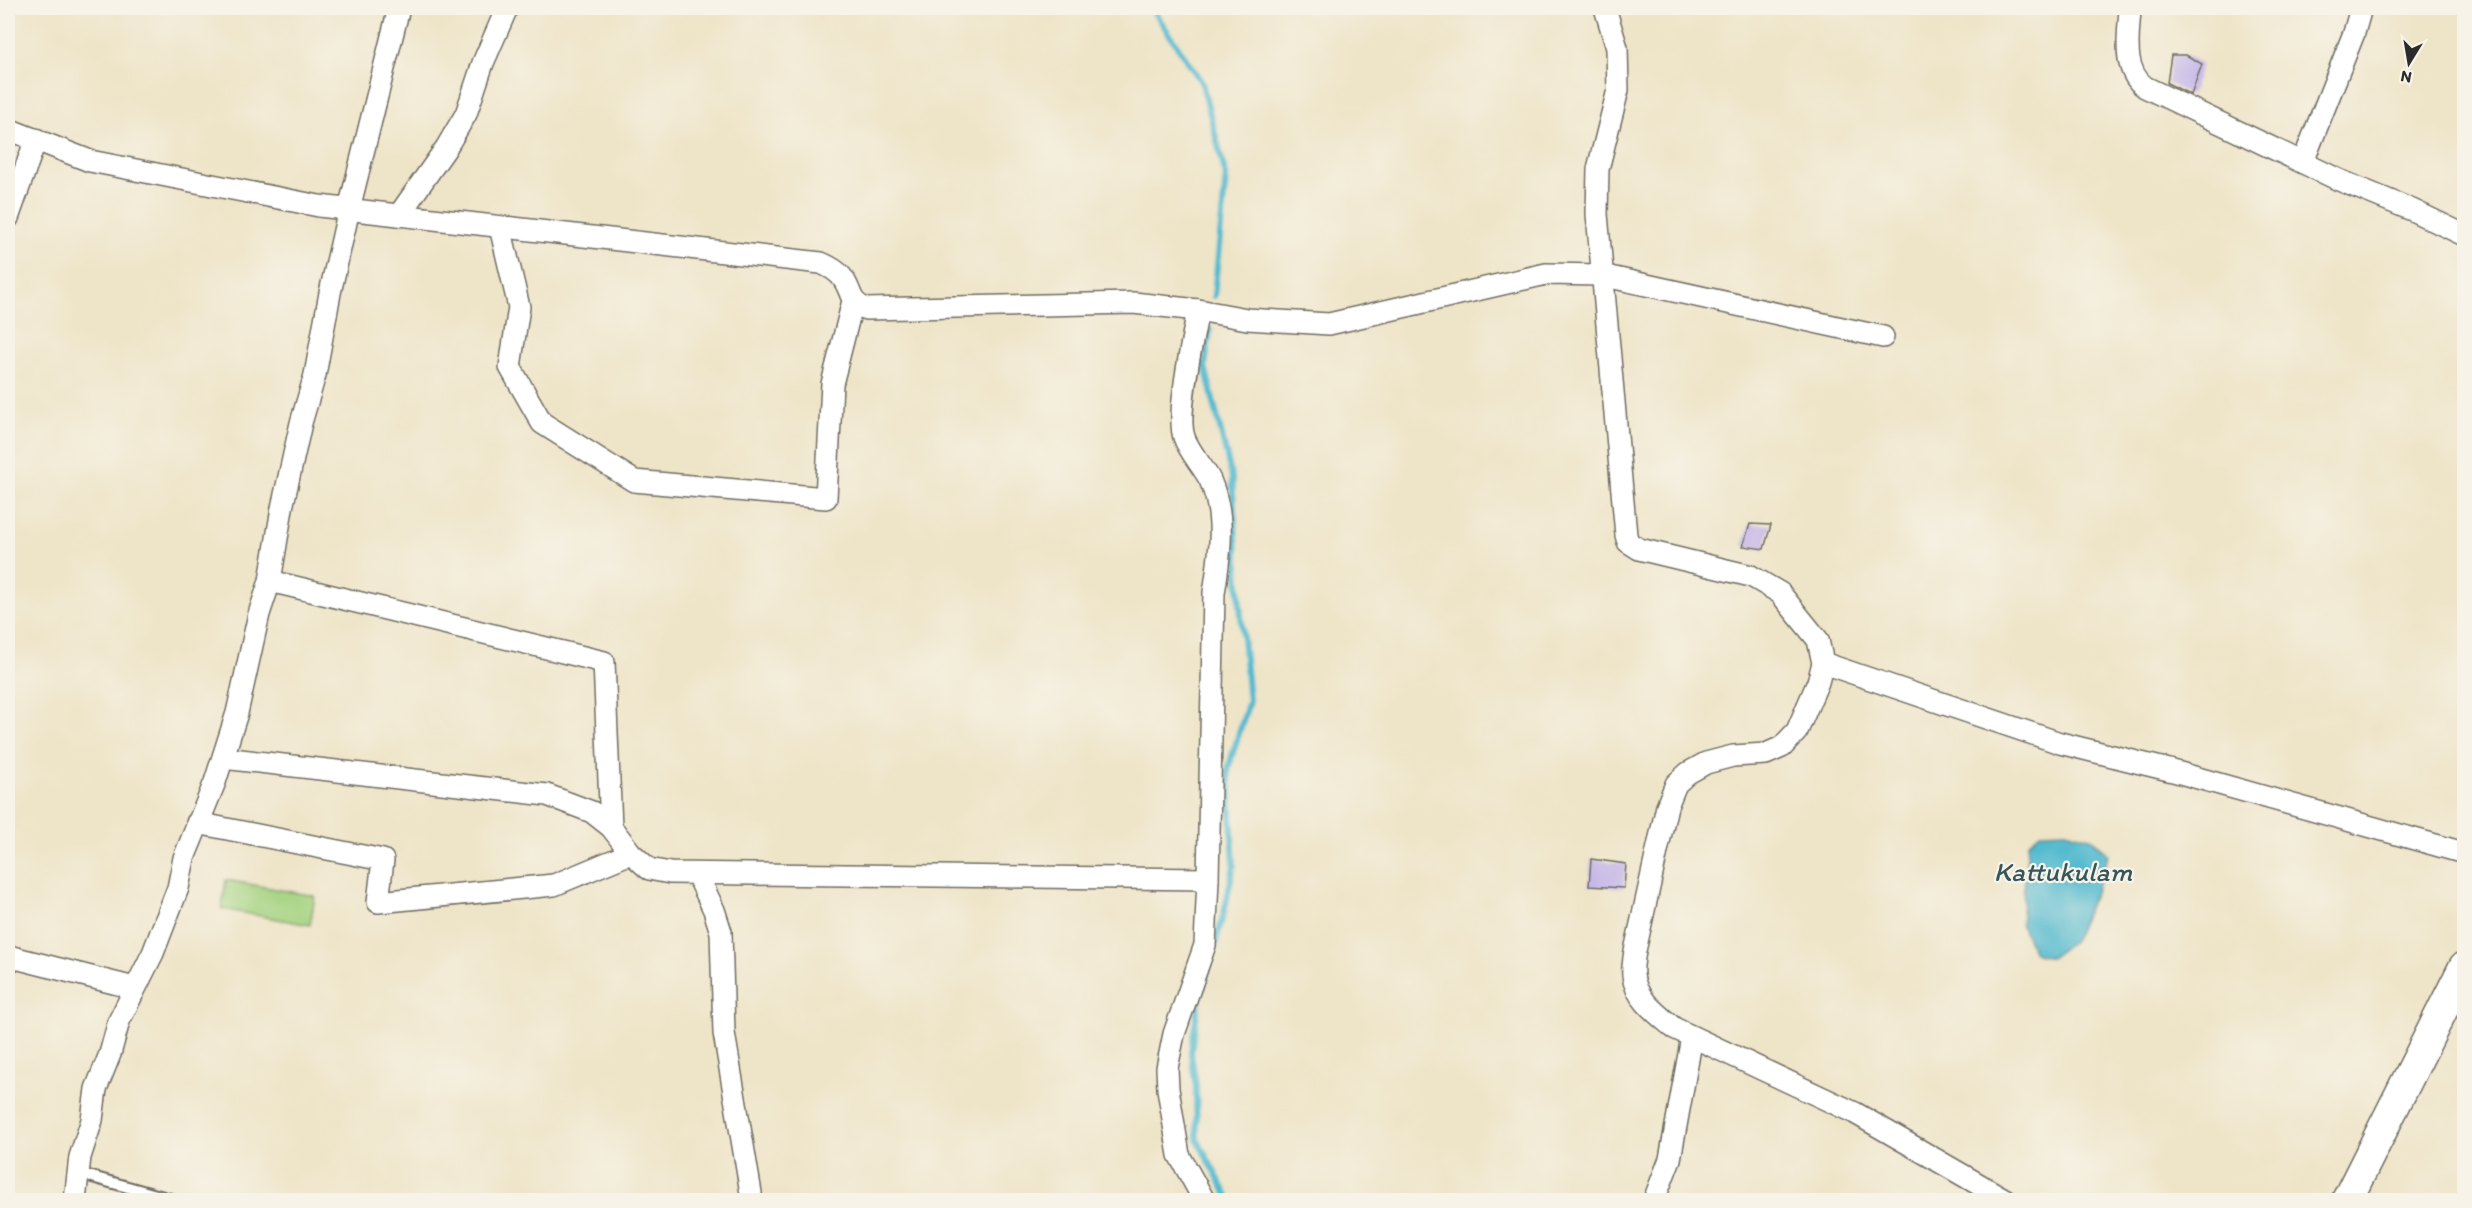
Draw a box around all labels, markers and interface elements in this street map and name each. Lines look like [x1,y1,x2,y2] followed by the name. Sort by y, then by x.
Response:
[2379,33,2439,93] north arrow
[2399,67,2413,88] text: N
[1994,855,2133,888] water label: Kattukulam

